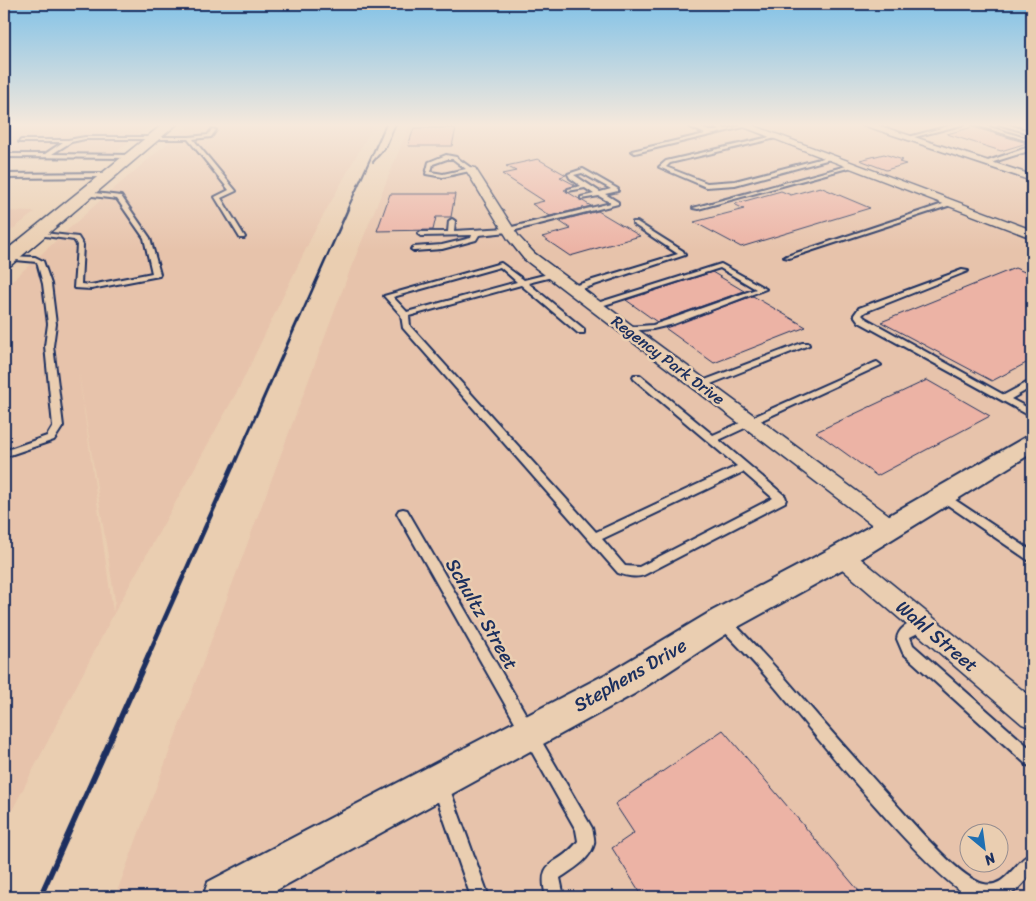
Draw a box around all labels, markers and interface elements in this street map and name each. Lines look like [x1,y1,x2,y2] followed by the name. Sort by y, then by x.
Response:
[605,307,731,413] street label: Regency Park Drive
[437,552,527,676] street label: Schultz Street
[888,591,986,681] street label: Wahl Street
[567,629,693,721] street label: Stephens Drive
[958,824,1008,874] north arrow
[979,845,1001,872] text: N

